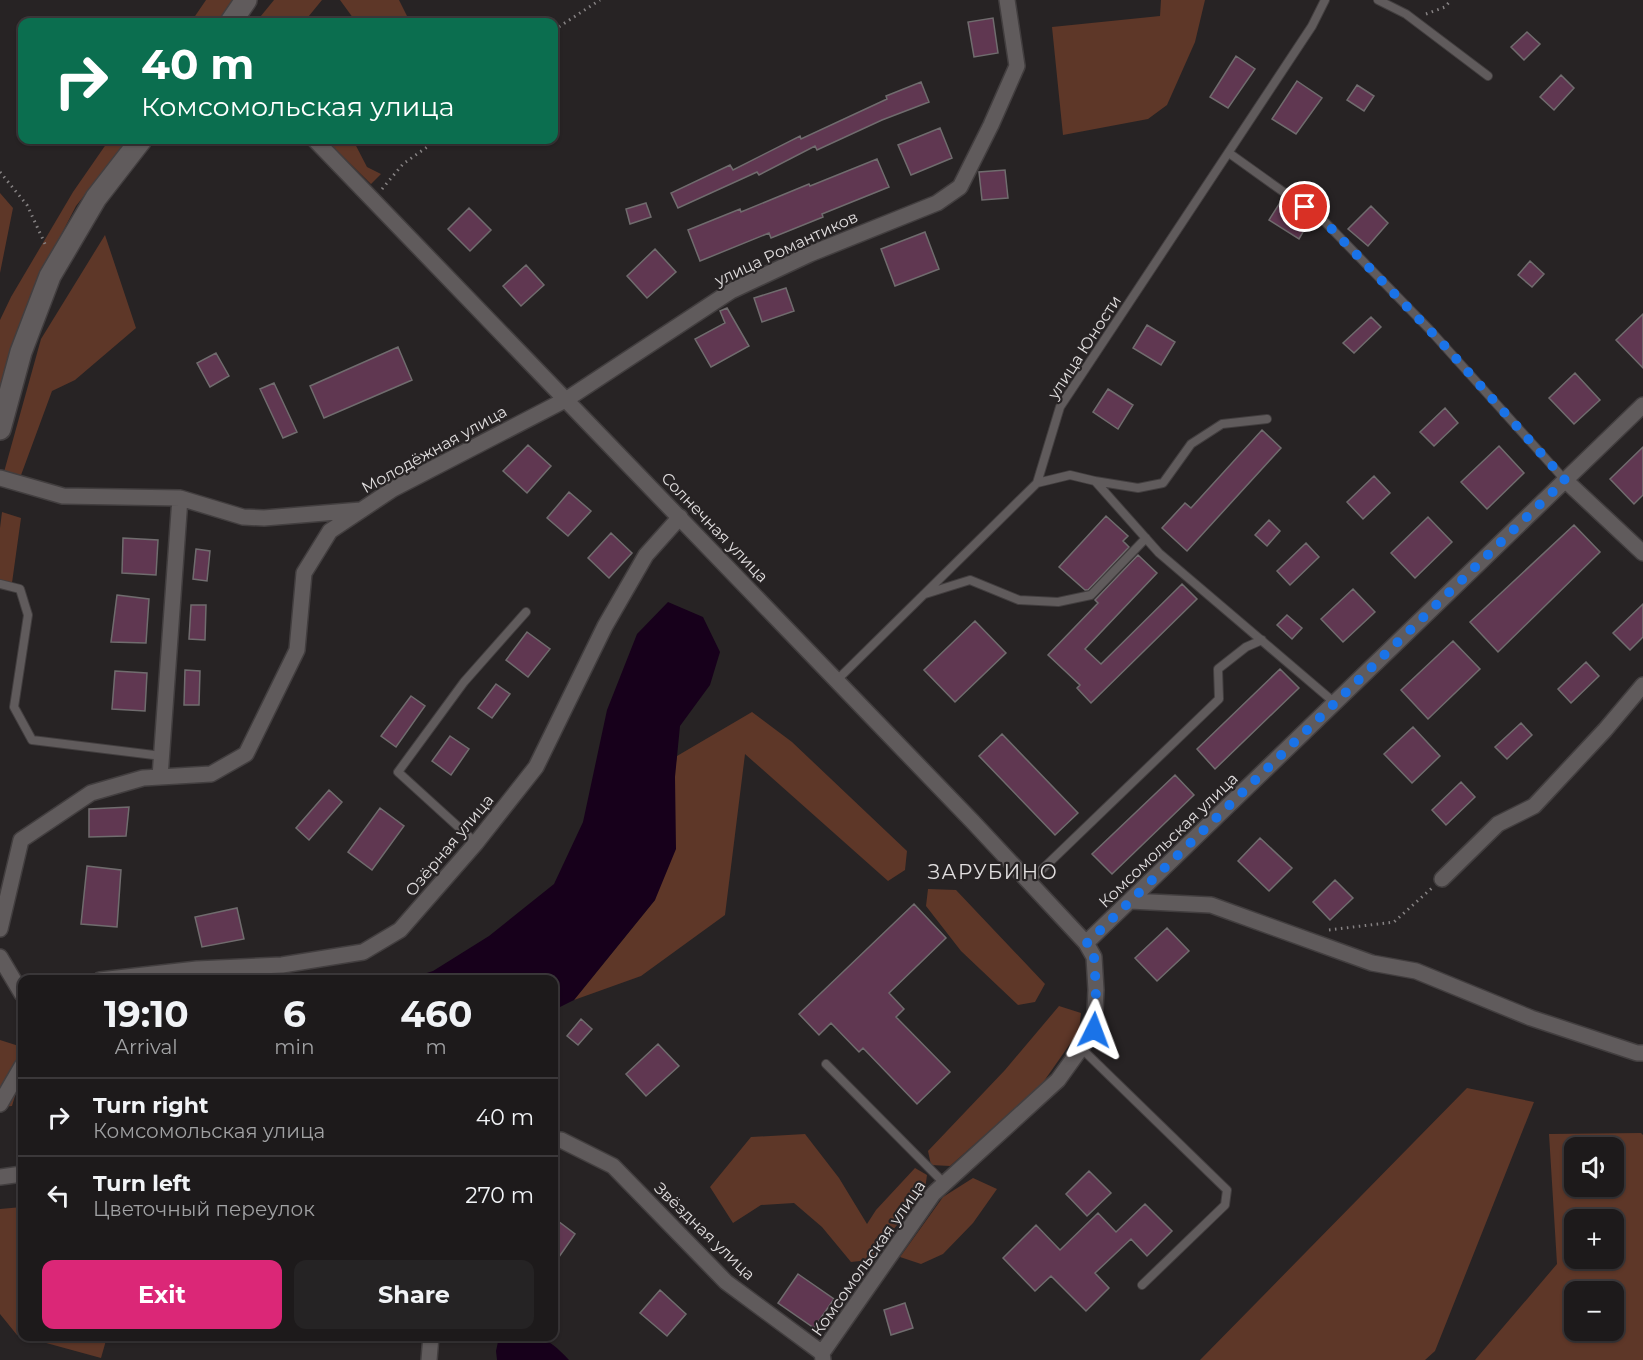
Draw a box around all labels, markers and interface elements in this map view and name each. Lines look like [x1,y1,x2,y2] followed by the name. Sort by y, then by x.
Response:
[141,38,254,90] text: 40 m
[42,42,120,120] icon: right
[141,90,455,123] text: Комсомольская улица
[1279,181,1330,232] pin
[1288,190,1321,223] icon: arrive
[711,207,861,290] street label: улица Романтиков
[1043,292,1125,404] street label: улица Юности
[358,402,510,497] street label: Молодёжная улица
[657,468,772,586] street label: Солнечная улица
[1095,769,1242,912] street label: Комсомольская улица
[401,791,497,900] street label: Озёрная улица
[928,860,1058,884] district label: ЗАРУБИНО
[104,992,189,1036] text: 19:10
[283,992,306,1036] text: 6
[400,992,472,1036] text: 460
[1062,998,1126,1062] position arrow
[115,1035,178,1059] text: Arrival
[274,1035,314,1059] text: min
[426,1035,447,1059] text: m
[93,1092,208,1119] text: Turn right
[42,1101,75,1134] icon: right
[476,1104,534,1131] text: 40 m
[93,1119,325,1143] text: Комсомольская улица
[1564,1137,1624,1341] map controls
[1564,1137,1624,1197] button: sound
[93,1170,191,1197] text: Turn left
[807,1177,929,1340] street label: Комсомольская улица
[42,1179,75,1212] icon: left
[650,1179,759,1284] street label: Звёздная улица
[465,1182,534,1209] text: 270 m
[93,1197,315,1221] text: Цветочный переулок
[1564,1209,1624,1269] button: +
[42,1260,282,1329] button: Exit
[294,1260,534,1329] button: Share
[1564,1281,1624,1341] button: −

